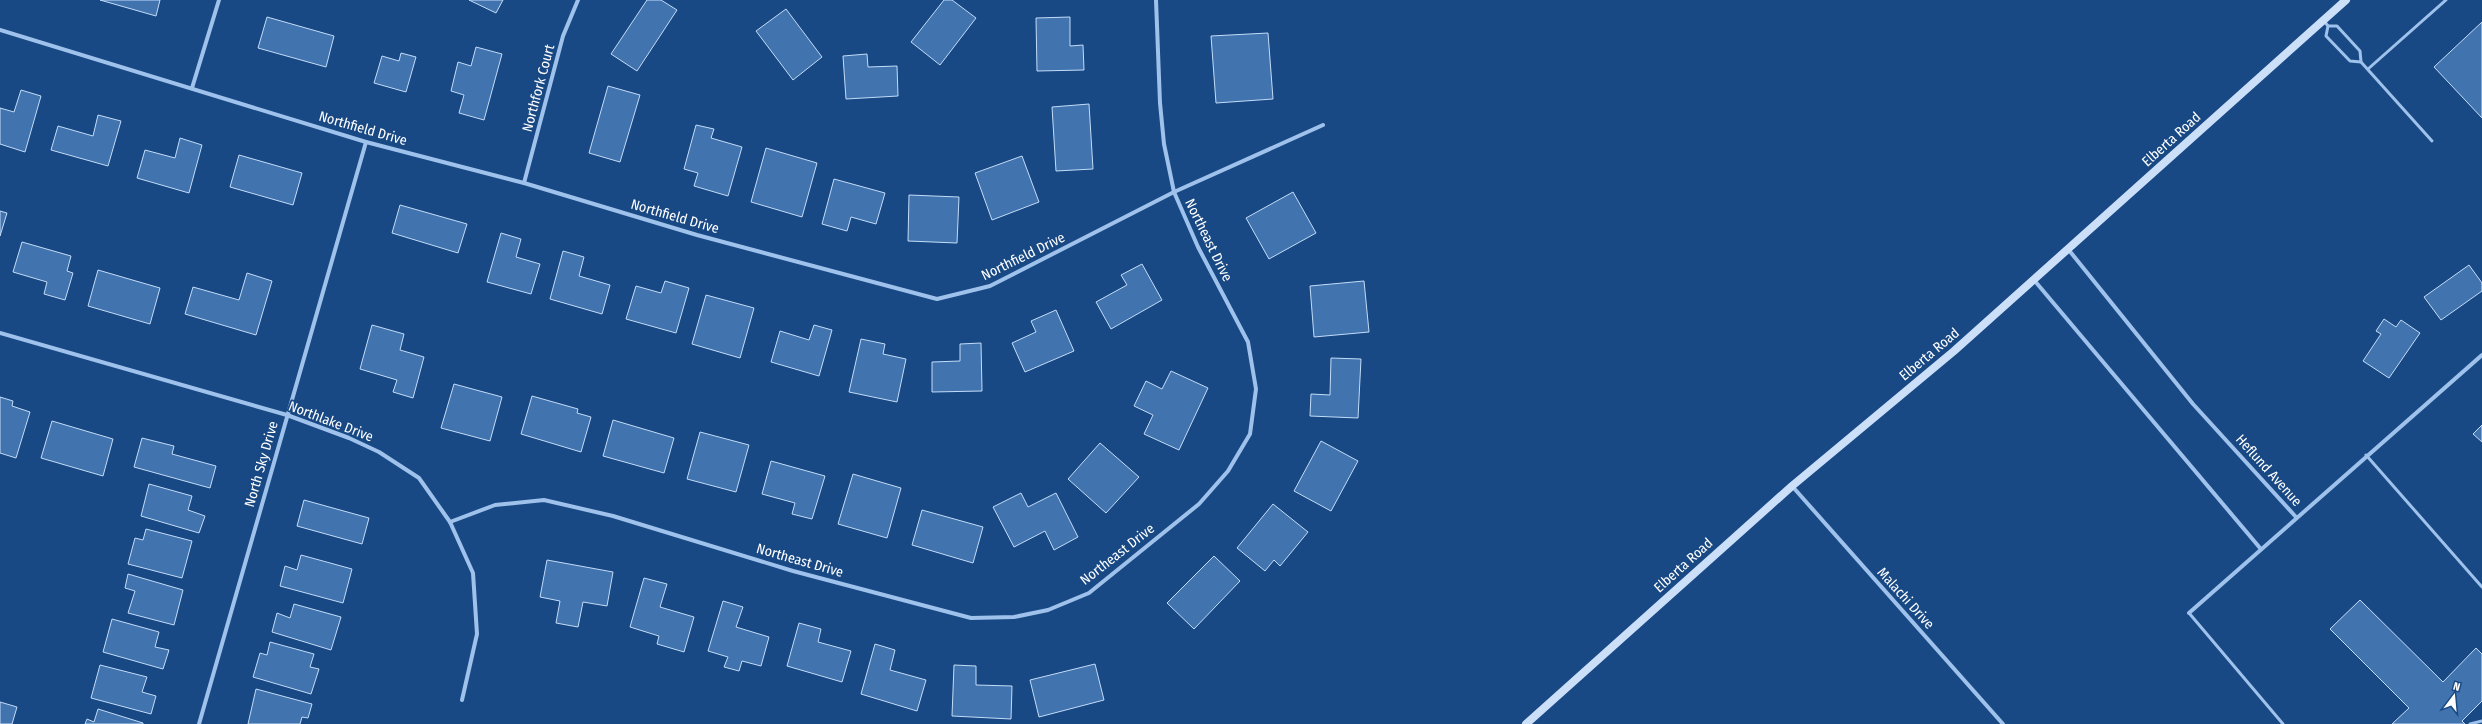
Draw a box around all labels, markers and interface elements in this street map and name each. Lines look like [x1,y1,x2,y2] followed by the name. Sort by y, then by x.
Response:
[519,42,558,134] street label: Northfork Court
[317,108,409,149] street label: Northfield Drive
[2138,109,2204,170] street label: Elberta Road
[629,196,721,237] street label: Northfield Drive
[1181,196,1236,284] street label: Northeast Drive
[979,229,1068,284] street label: Northfield Drive
[1896,324,1963,384] street label: Elberta Road
[286,398,376,445] street label: Northlake Drive
[241,419,282,509] street label: North Sky Drive
[2232,431,2305,510] street label: Heflund Avenue
[1077,520,1158,589] street label: Northeast Drive
[1650,535,1716,596] street label: Elberta Road
[754,540,845,581] street label: Northeast Drive
[1874,564,1938,633] street label: Malachi Drive
[2434,676,2474,716] north arrow
[2452,680,2462,694] text: N

